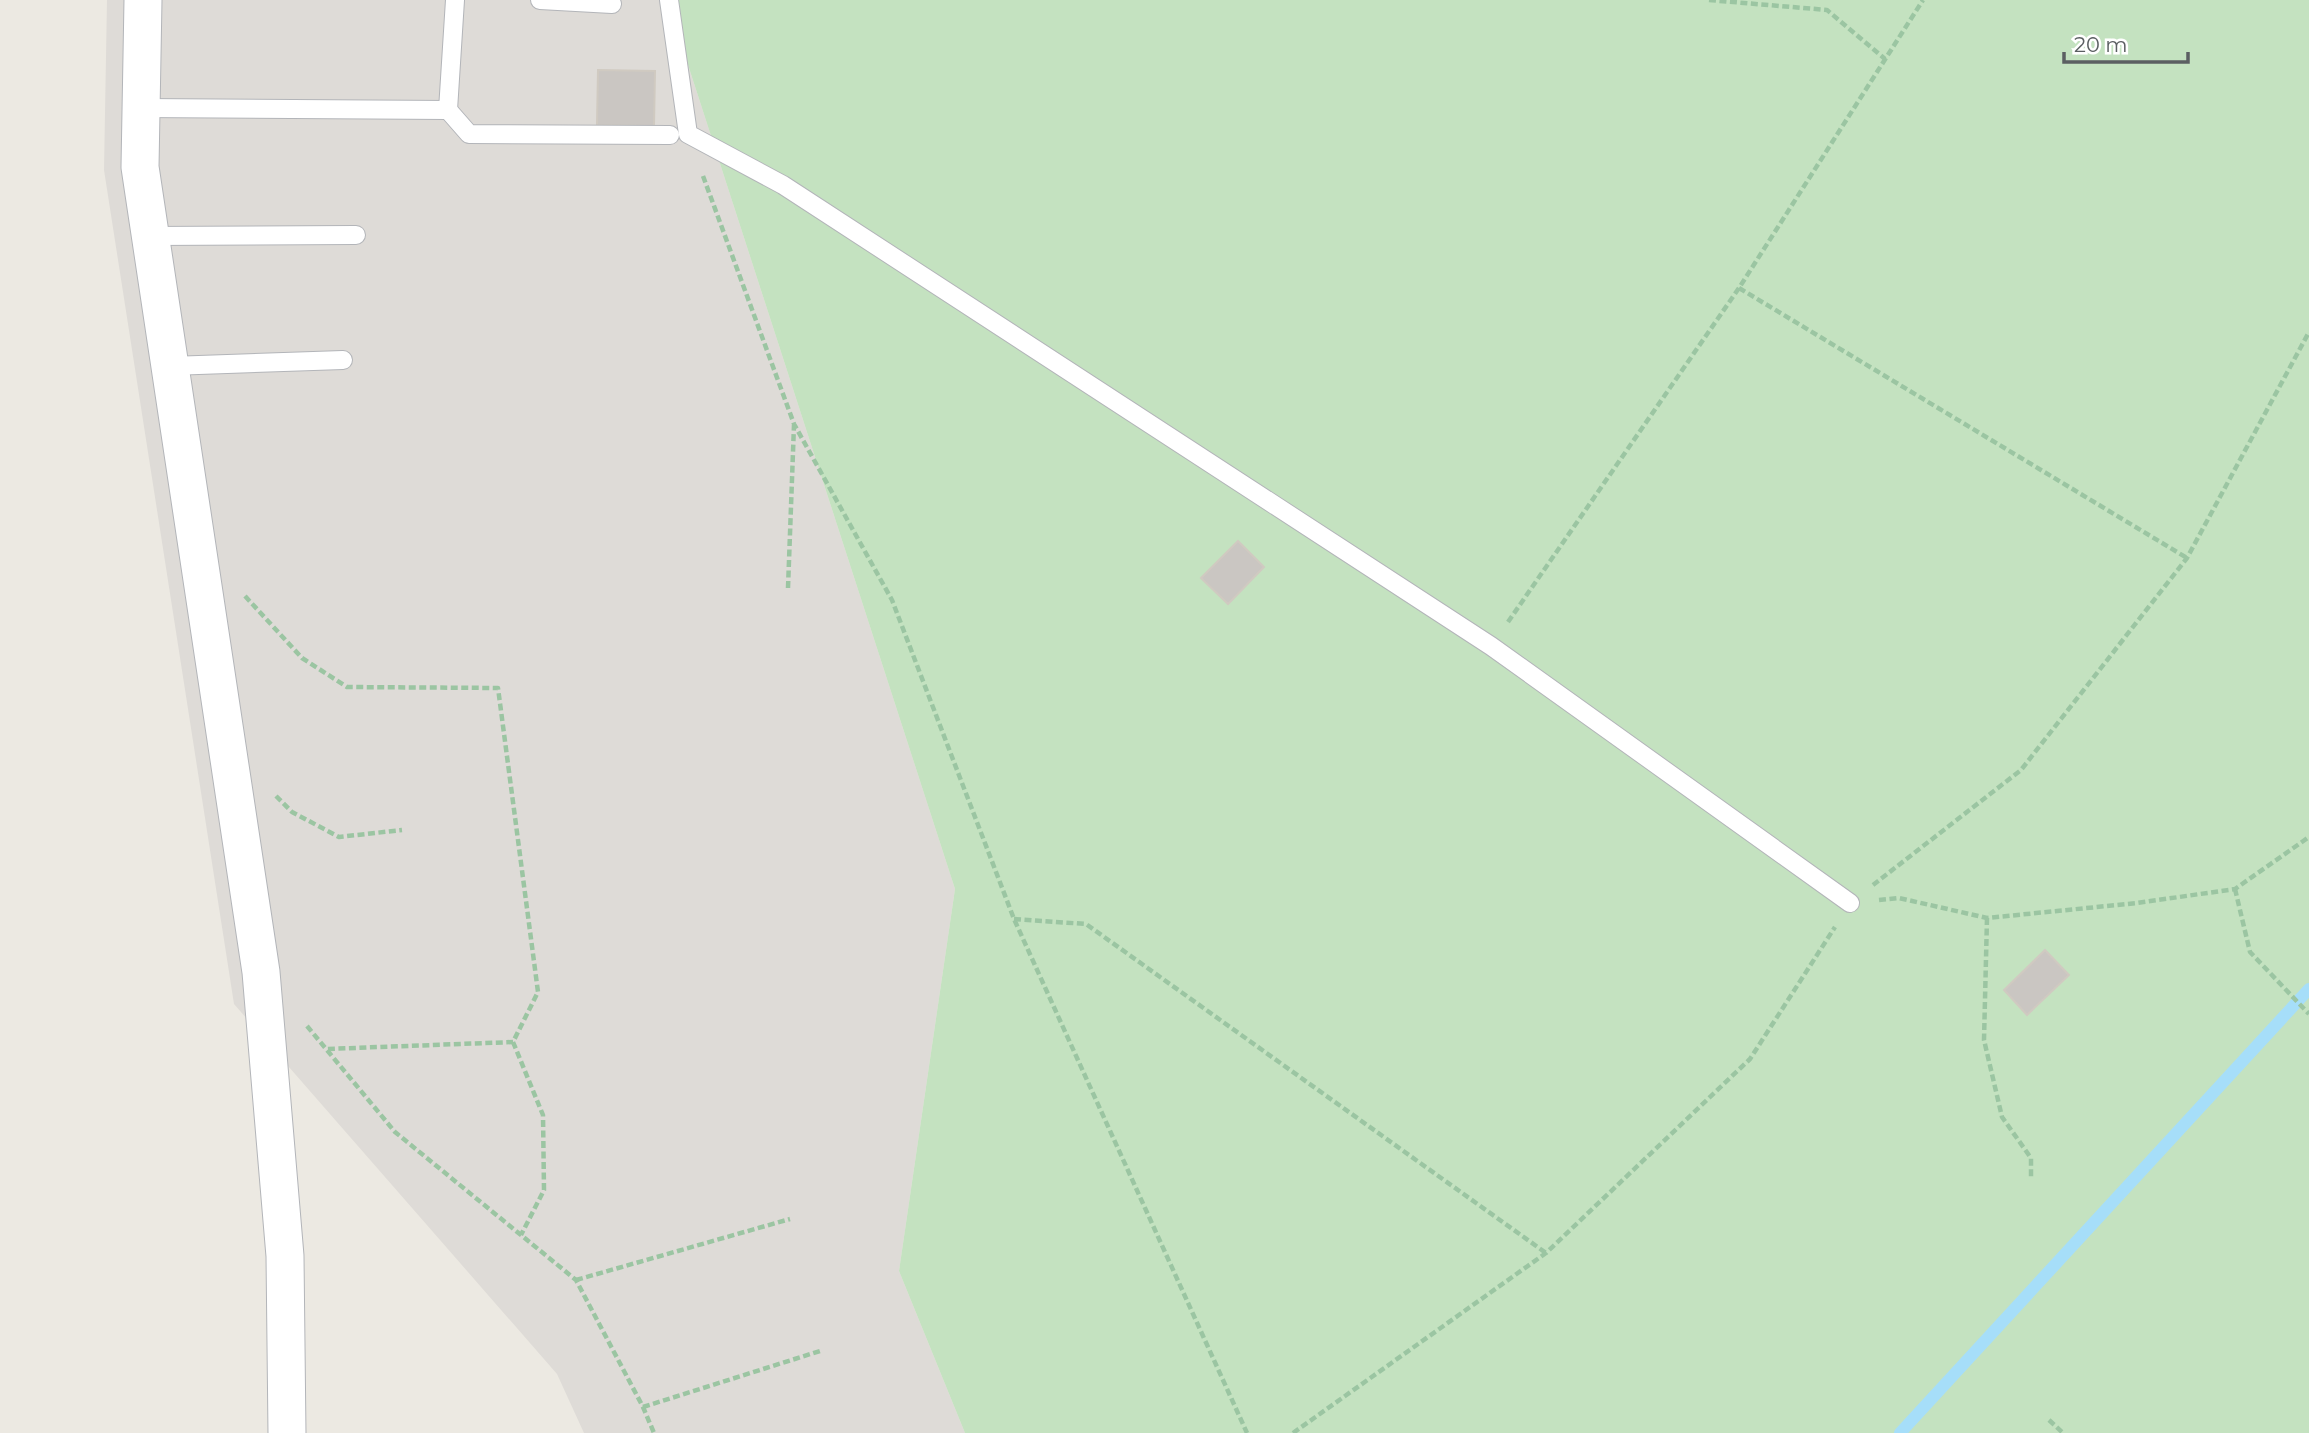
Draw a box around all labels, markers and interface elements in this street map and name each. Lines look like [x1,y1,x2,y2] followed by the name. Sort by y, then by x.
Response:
[2064,21,2188,65] scale bar
[2074,32,2128,57] text: 20 m

